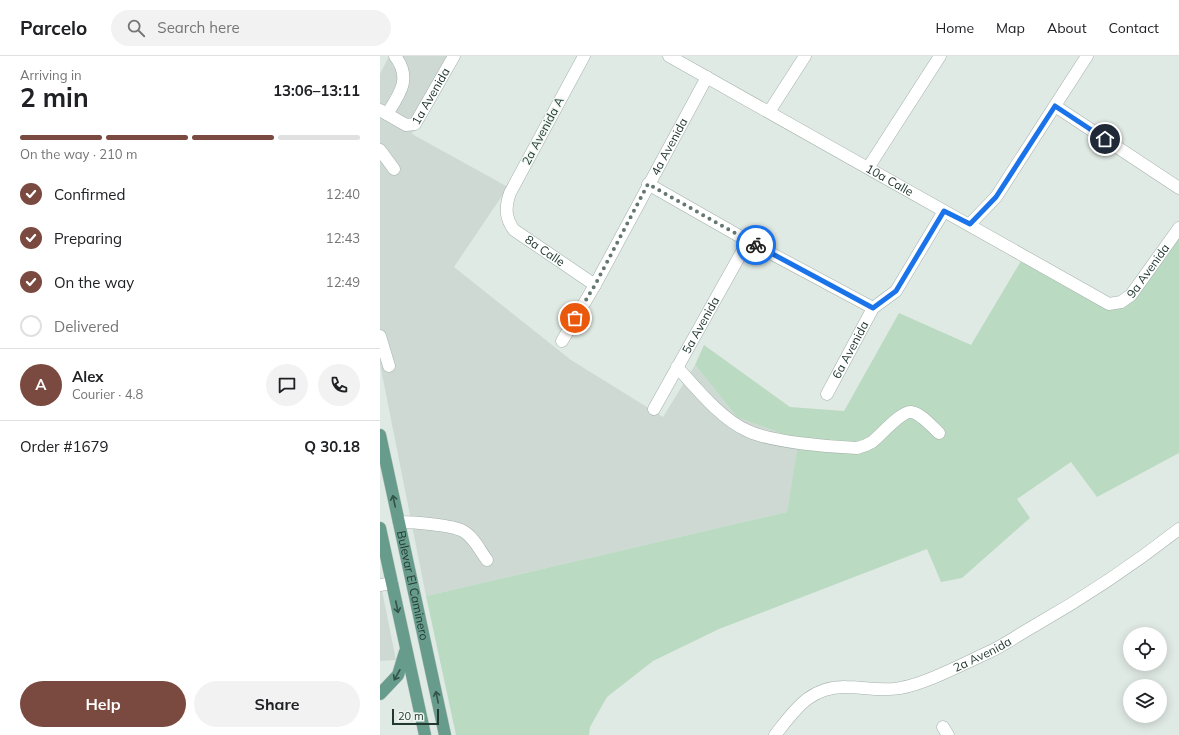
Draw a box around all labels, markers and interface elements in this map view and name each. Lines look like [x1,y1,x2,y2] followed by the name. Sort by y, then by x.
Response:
[111,10,391,46] search box
[20,16,87,40] text: Parcelo
[125,17,147,39] icon: search
[157,18,240,37] text: Search here
[935,19,974,37] text: Home
[996,19,1025,37] text: Map
[1047,19,1087,37] text: About
[1109,19,1159,37] text: Contact
[408,65,453,127] street label: 1a Avenida
[20,67,82,83] text: Arriving in
[20,81,89,114] text: 2 min
[273,81,360,100] text: 13:06–13:11
[518,94,567,167] street label: 2a Avenida A
[647,115,691,178] street label: 4a Avenida
[1088,122,1122,156] pin
[1094,128,1116,150] icon: home
[20,146,137,162] text: On the way · 210 m
[863,160,916,199] street label: 10a Calle
[20,183,42,205] icon: check
[54,185,125,204] text: Confirmed
[326,186,360,202] text: 12:40
[736,225,776,265] courier
[20,227,42,249] icon: check
[54,229,122,248] text: Preparing
[326,230,360,246] text: 12:43
[522,232,568,269] street label: 8a Calle
[745,234,767,256] icon: bike
[1123,241,1172,301] street label: 9a Avenida
[20,271,42,293] icon: check
[54,273,134,292] text: On the way
[326,274,360,290] text: 12:49
[678,294,722,356] street label: 5a Avenida
[558,301,592,335] pin
[564,307,586,329] icon: bag
[54,317,119,336] text: Delivered
[829,318,872,381] street label: 6a Avenida
[266,364,308,406] button: chat
[318,364,360,406] button: phone
[72,367,104,386] text: Alex
[35,375,47,394] text: A
[72,386,143,402] text: Courier · 4.8
[20,437,108,456] text: Order #1679
[304,437,360,456] text: Q 30.18
[390,495,398,508] one-way arrow
[394,529,432,642] street label: Bulevar El Caminero
[393,600,401,613] one-way arrow
[1123,627,1167,723] map controls
[1123,627,1167,671] button: locate
[951,633,1014,675] street label: 2a Avenida
[392,669,400,681] one-way arrow
[1123,679,1167,723] button: layers
[20,681,186,727] button: Help
[194,681,360,727] button: Share
[432,691,440,704] one-way arrow
[392,707,439,726] scale bar
[398,709,424,723] text: 20 m

